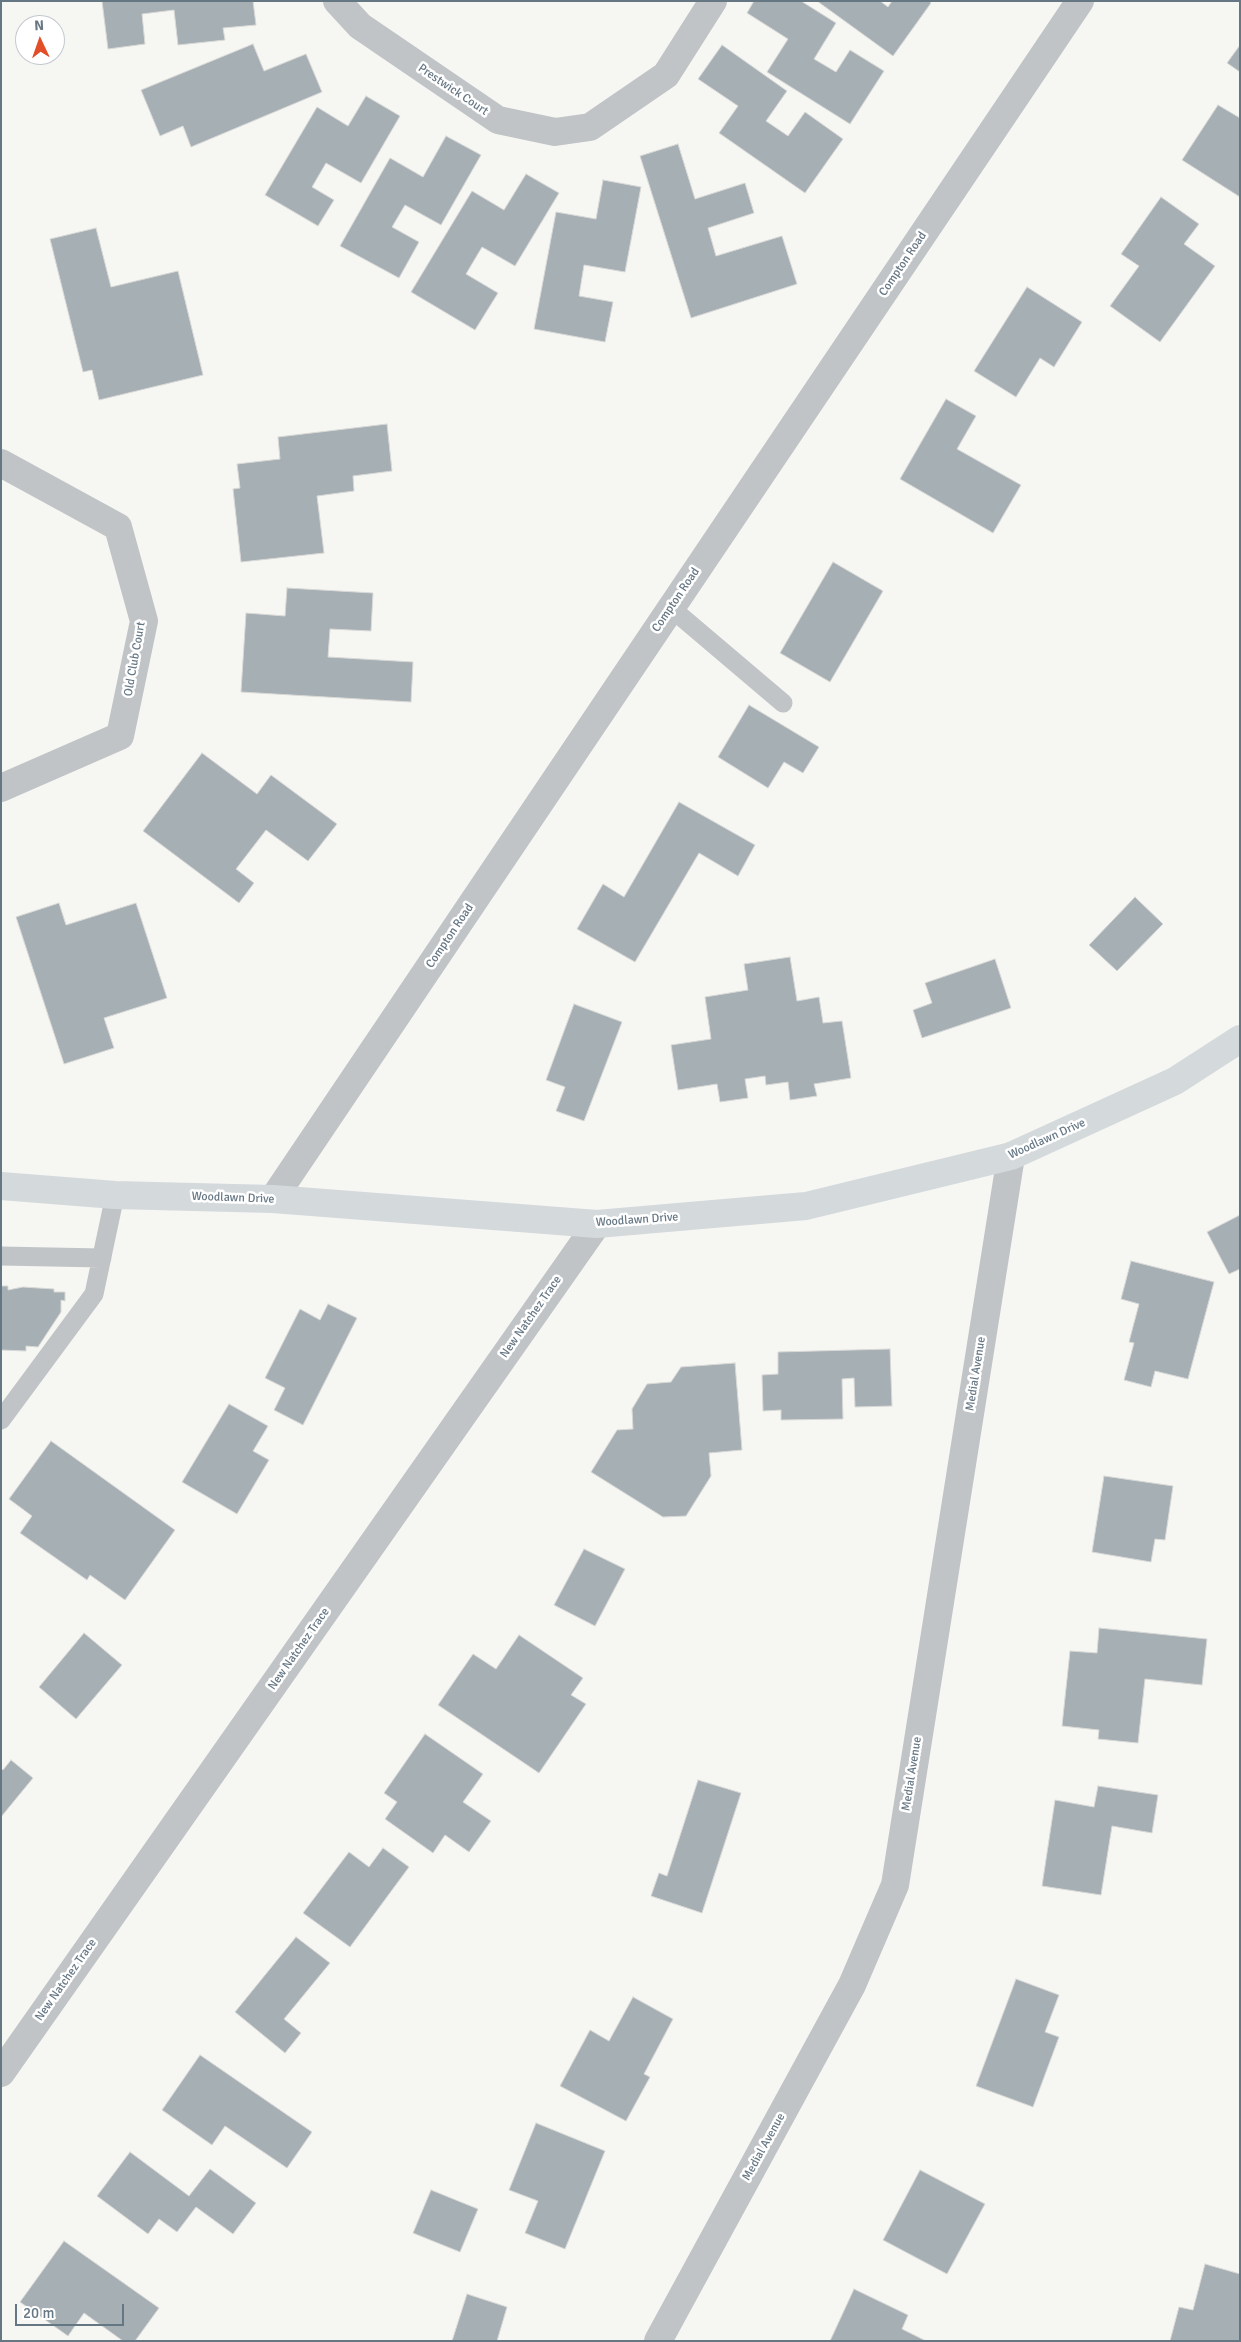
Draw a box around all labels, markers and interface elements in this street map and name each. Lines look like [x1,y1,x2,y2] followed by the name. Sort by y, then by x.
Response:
[15,15,65,65] north arrow
[34,17,45,34] text: N
[415,61,491,119] street label: Prestwick Court
[876,229,930,299] street label: Compton Road
[649,565,703,635] street label: Compton Road
[121,621,149,697] street label: Old Club Court
[423,901,477,971] street label: Compton Road
[1006,1116,1088,1162] street label: Woodlawn Drive
[191,1189,275,1207] street label: Woodlawn Drive
[595,1210,679,1230] street label: Woodlawn Drive
[497,1273,565,1361] street label: New Natchez Trace
[963,1336,989,1412] street label: Medial Avenue
[265,1605,333,1693] street label: New Natchez Trace
[899,1736,925,1812] street label: Medial Avenue
[32,1936,100,2024] street label: New Natchez Trace
[740,2111,788,2183] street label: Medial Avenue
[18,2294,126,2326] scale bar
[23,2304,54,2322] text: 20 m

